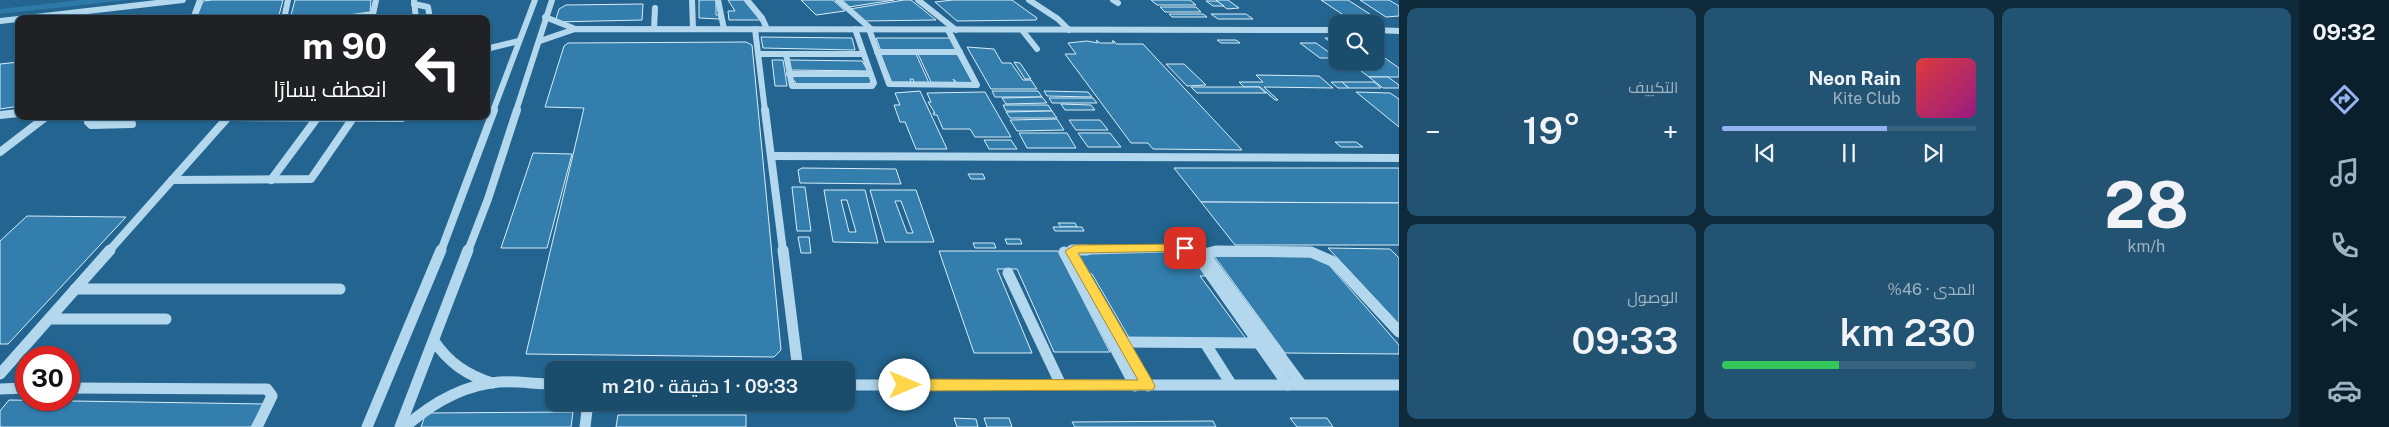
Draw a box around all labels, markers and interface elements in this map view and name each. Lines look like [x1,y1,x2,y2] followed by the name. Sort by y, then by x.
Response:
[1329,15,1384,70] map controls
[1329,15,1384,70] button: search
[2312,19,2376,45] text: 09:32
[302,26,387,67] text: 90 m
[405,35,470,100] icon: left
[1808,67,1901,89] text: Neon Rain
[273,76,387,102] text: انعطف يسارًا
[1628,78,1678,97] text: التكييف
[2327,82,2362,117] icon: directions
[1832,89,1901,108] text: Kite Club
[1523,108,1581,153] text: 19°
[1425,115,1441,148] text: −
[1663,115,1678,148] text: +
[1751,139,1779,167] icon: previous
[1835,139,1863,167] icon: pause
[1919,139,1947,167] icon: next
[2327,155,2362,190] icon: music
[2104,166,2189,243] text: 28
[1164,227,1206,269] pin
[2327,228,2362,263] icon: phone
[1171,234,1199,262] icon: arrive
[2128,237,2165,256] text: km/h
[1887,280,1976,299] text: المدى · 46%
[1627,288,1678,307] text: الوصول
[2327,300,2362,335] icon: climate
[1840,310,1976,355] text: 230 km
[1572,318,1678,363] text: 09:33
[15,346,80,411] speed limit sign: 30
[878,358,930,410] position arrow
[2327,373,2362,408] icon: car
[602,375,798,397] text: 09:33 · 1 دقيقة · 210 m

